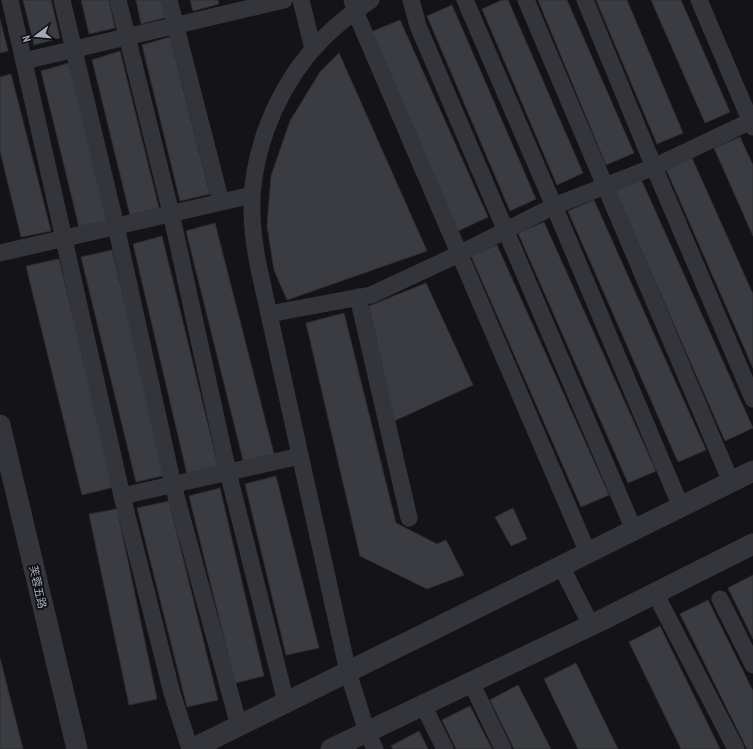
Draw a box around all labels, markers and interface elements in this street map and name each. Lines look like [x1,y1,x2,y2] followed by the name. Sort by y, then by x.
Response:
[16,16,56,56] north arrow
[19,34,34,44] text: N
[26,564,50,610] street label: 芙蓉五路

